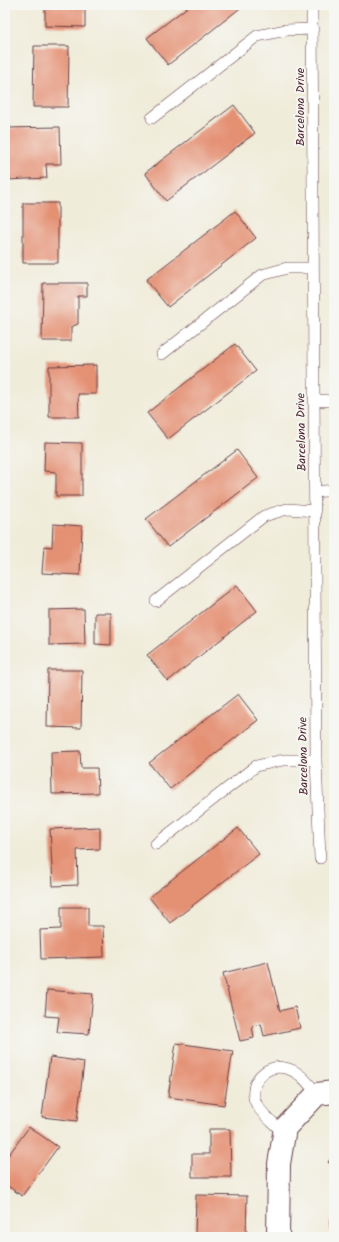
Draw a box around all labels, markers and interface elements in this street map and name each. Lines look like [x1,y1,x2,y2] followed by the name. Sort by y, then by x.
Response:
[291,67,310,146] street label: Barcelona Drive
[291,392,312,471] street label: Barcelona Drive
[293,716,314,795] street label: Barcelona Drive

